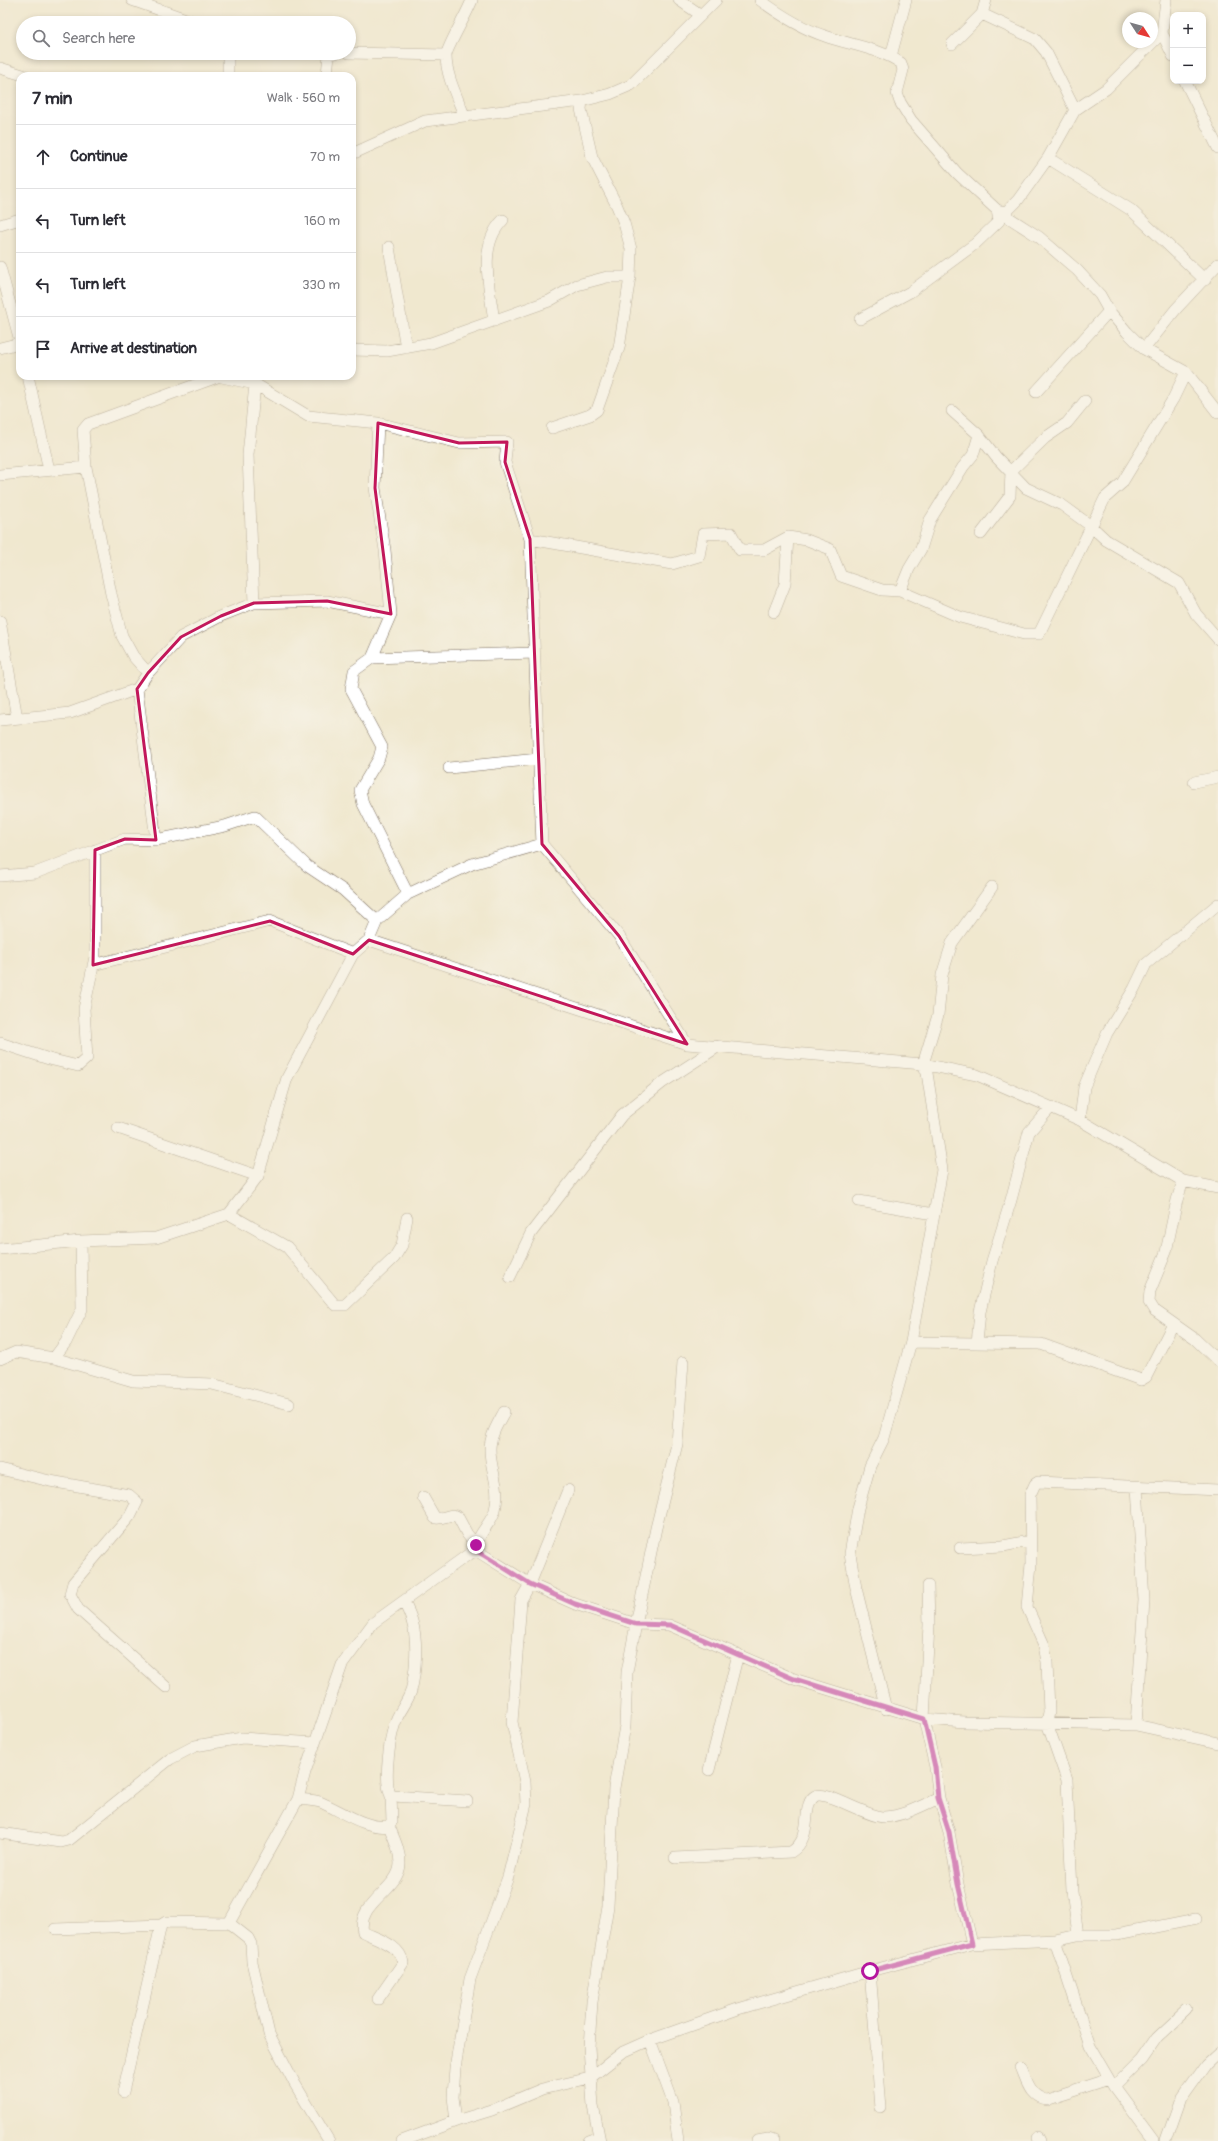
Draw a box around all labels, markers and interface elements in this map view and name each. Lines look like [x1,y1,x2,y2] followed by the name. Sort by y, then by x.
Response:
[1122,12,1158,48] north arrow
[1170,12,1206,84] map controls
[1170,12,1206,48] button: +
[16,16,356,60] search box
[30,27,52,49] icon: search
[62,29,135,48] text: Search here
[1170,48,1206,84] button: −
[32,88,72,109] text: 7 min
[267,90,340,106] text: Walk · 560 m
[32,146,54,168] icon: ahead
[70,147,128,166] text: Continue
[310,149,340,165] text: 70 m
[32,210,54,232] icon: left
[70,211,126,230] text: Turn left
[304,213,340,229] text: 160 m
[32,274,54,296] icon: left
[70,275,126,294] text: Turn left
[302,277,340,293] text: 330 m
[32,338,54,360] icon: arrive
[70,339,197,358] text: Arrive at destination
[467,1536,485,1554] route end
[861,1962,879,1980] route start

